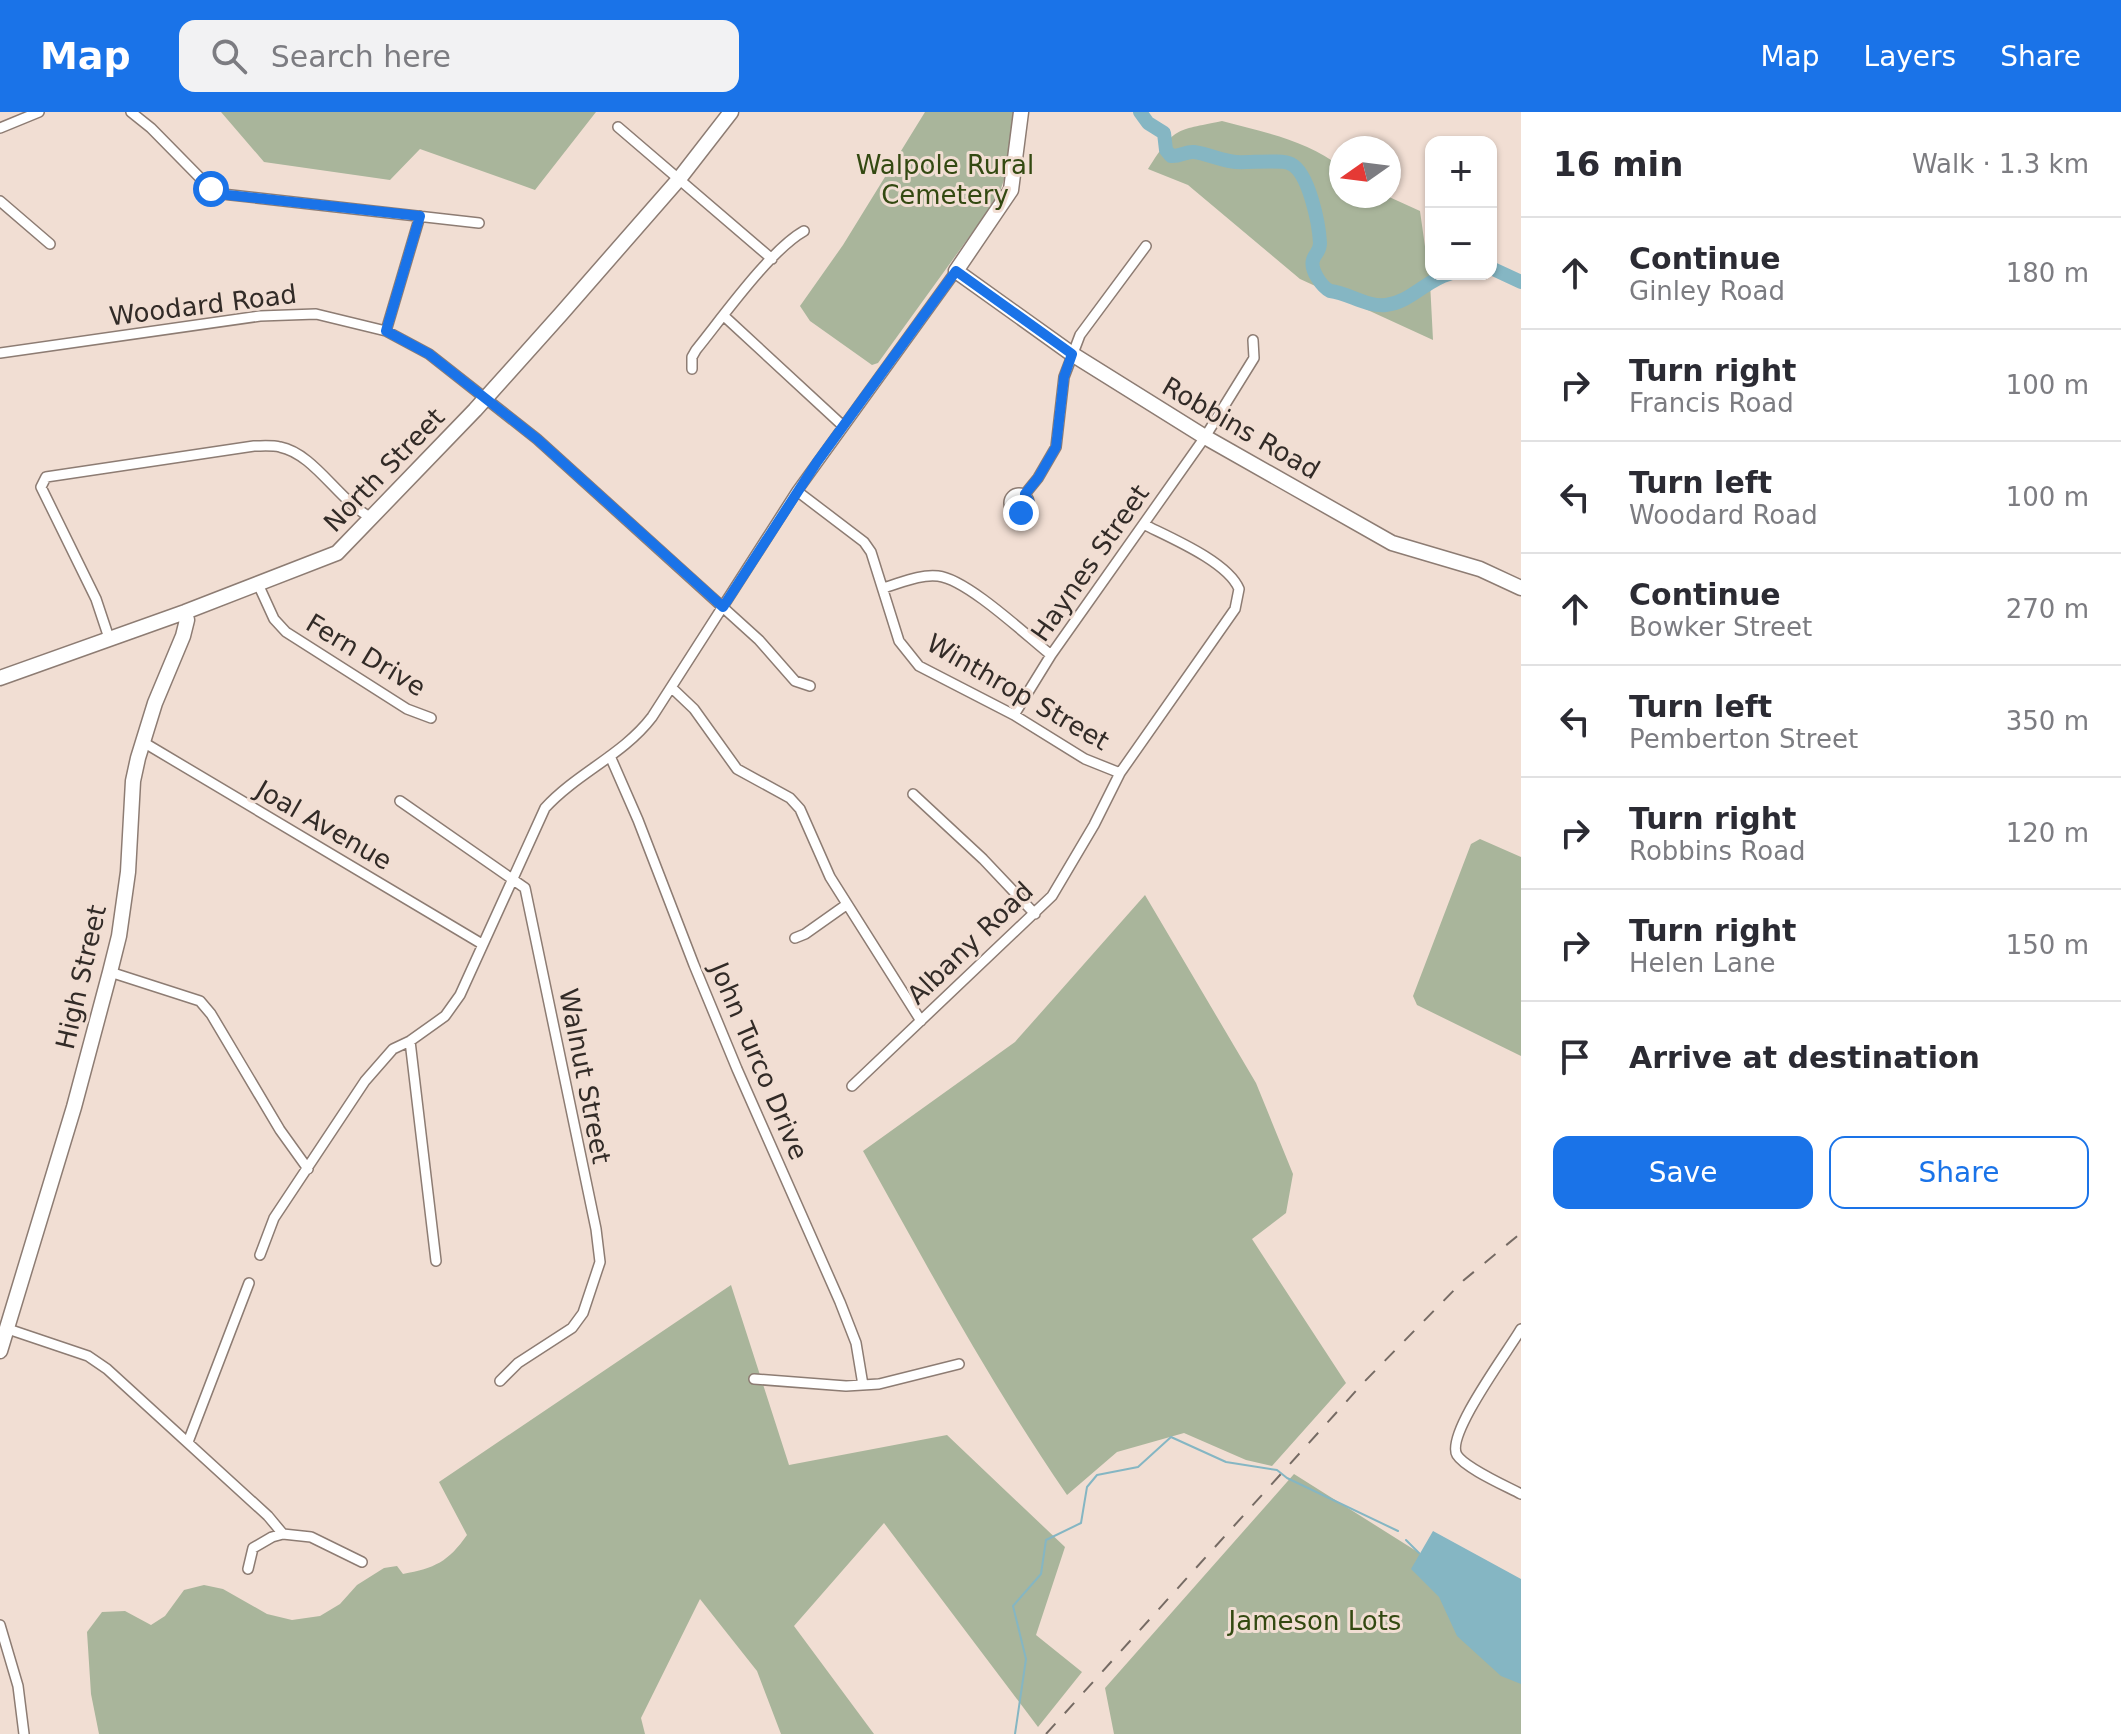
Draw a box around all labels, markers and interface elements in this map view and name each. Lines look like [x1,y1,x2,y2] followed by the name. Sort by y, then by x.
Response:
[179,20,739,92] search box
[40,34,131,78] text: Map
[207,34,251,78] icon: search
[271,39,451,74] text: Search here
[1760,40,1820,73] text: Map
[1864,40,1956,73] text: Layers
[2000,40,2081,73] text: Share
[1329,136,1401,208] north arrow
[1425,136,1497,280] map controls
[1425,136,1497,208] button: +
[1553,144,1683,184] text: 16 min
[1912,149,2089,179] text: Walk · 1.3 km
[856,150,1034,210] park label: Walpole Rural Cemetery
[193,171,229,207] route start
[1425,208,1497,280] button: −
[1629,241,1781,276] text: Continue
[1553,251,1597,295] icon: ahead
[2006,258,2089,288] text: 180 m
[1629,276,1785,306] text: Ginley Road
[108,279,298,331] street label: Woodard Road
[1629,353,1796,388] text: Turn right
[1553,363,1597,407] icon: right
[2006,370,2089,400] text: 100 m
[1157,371,1325,485] street label: Robbins Road
[1629,388,1794,418] text: Francis Road
[318,402,450,538] street label: North Street
[1629,465,1772,500] text: Turn left
[1553,475,1597,519] icon: left
[1025,479,1155,647] street label: Haynes Street
[2006,482,2089,512] text: 100 m
[1003,495,1039,531] route end
[1629,500,1818,530] text: Woodard Road
[1629,577,1781,612] text: Continue
[1553,587,1597,631] icon: ahead
[2006,594,2089,624] text: 270 m
[301,608,431,702] street label: Fern Drive
[1629,612,1812,642] text: Bowker Street
[922,628,1114,756] street label: Winthrop Street
[1629,689,1772,724] text: Turn left
[1553,699,1597,743] icon: left
[2006,706,2089,736] text: 350 m
[1629,724,1858,754] text: Pemberton Street
[249,773,397,876] street label: Joal Avenue
[1629,801,1796,836] text: Turn right
[1553,811,1597,855] icon: right
[2006,818,2089,848] text: 120 m
[1629,836,1806,866] text: Robbins Road
[901,876,1039,1010] street label: Albany Road
[50,902,112,1052] street label: High Street
[1629,913,1796,948] text: Turn right
[1553,923,1597,967] icon: right
[2006,930,2089,960] text: 150 m
[1629,948,1775,978] text: Helen Lane
[703,956,814,1164] street label: John Turco Drive
[553,986,617,1166] street label: Walnut Street
[1553,1035,1597,1079] icon: arrive
[1629,1040,1980,1075] text: Arrive at destination
[1553,1136,1813,1209] button: Save
[1829,1136,2089,1209] button: Share
[1227,1606,1401,1636] park label: Jameson Lots

